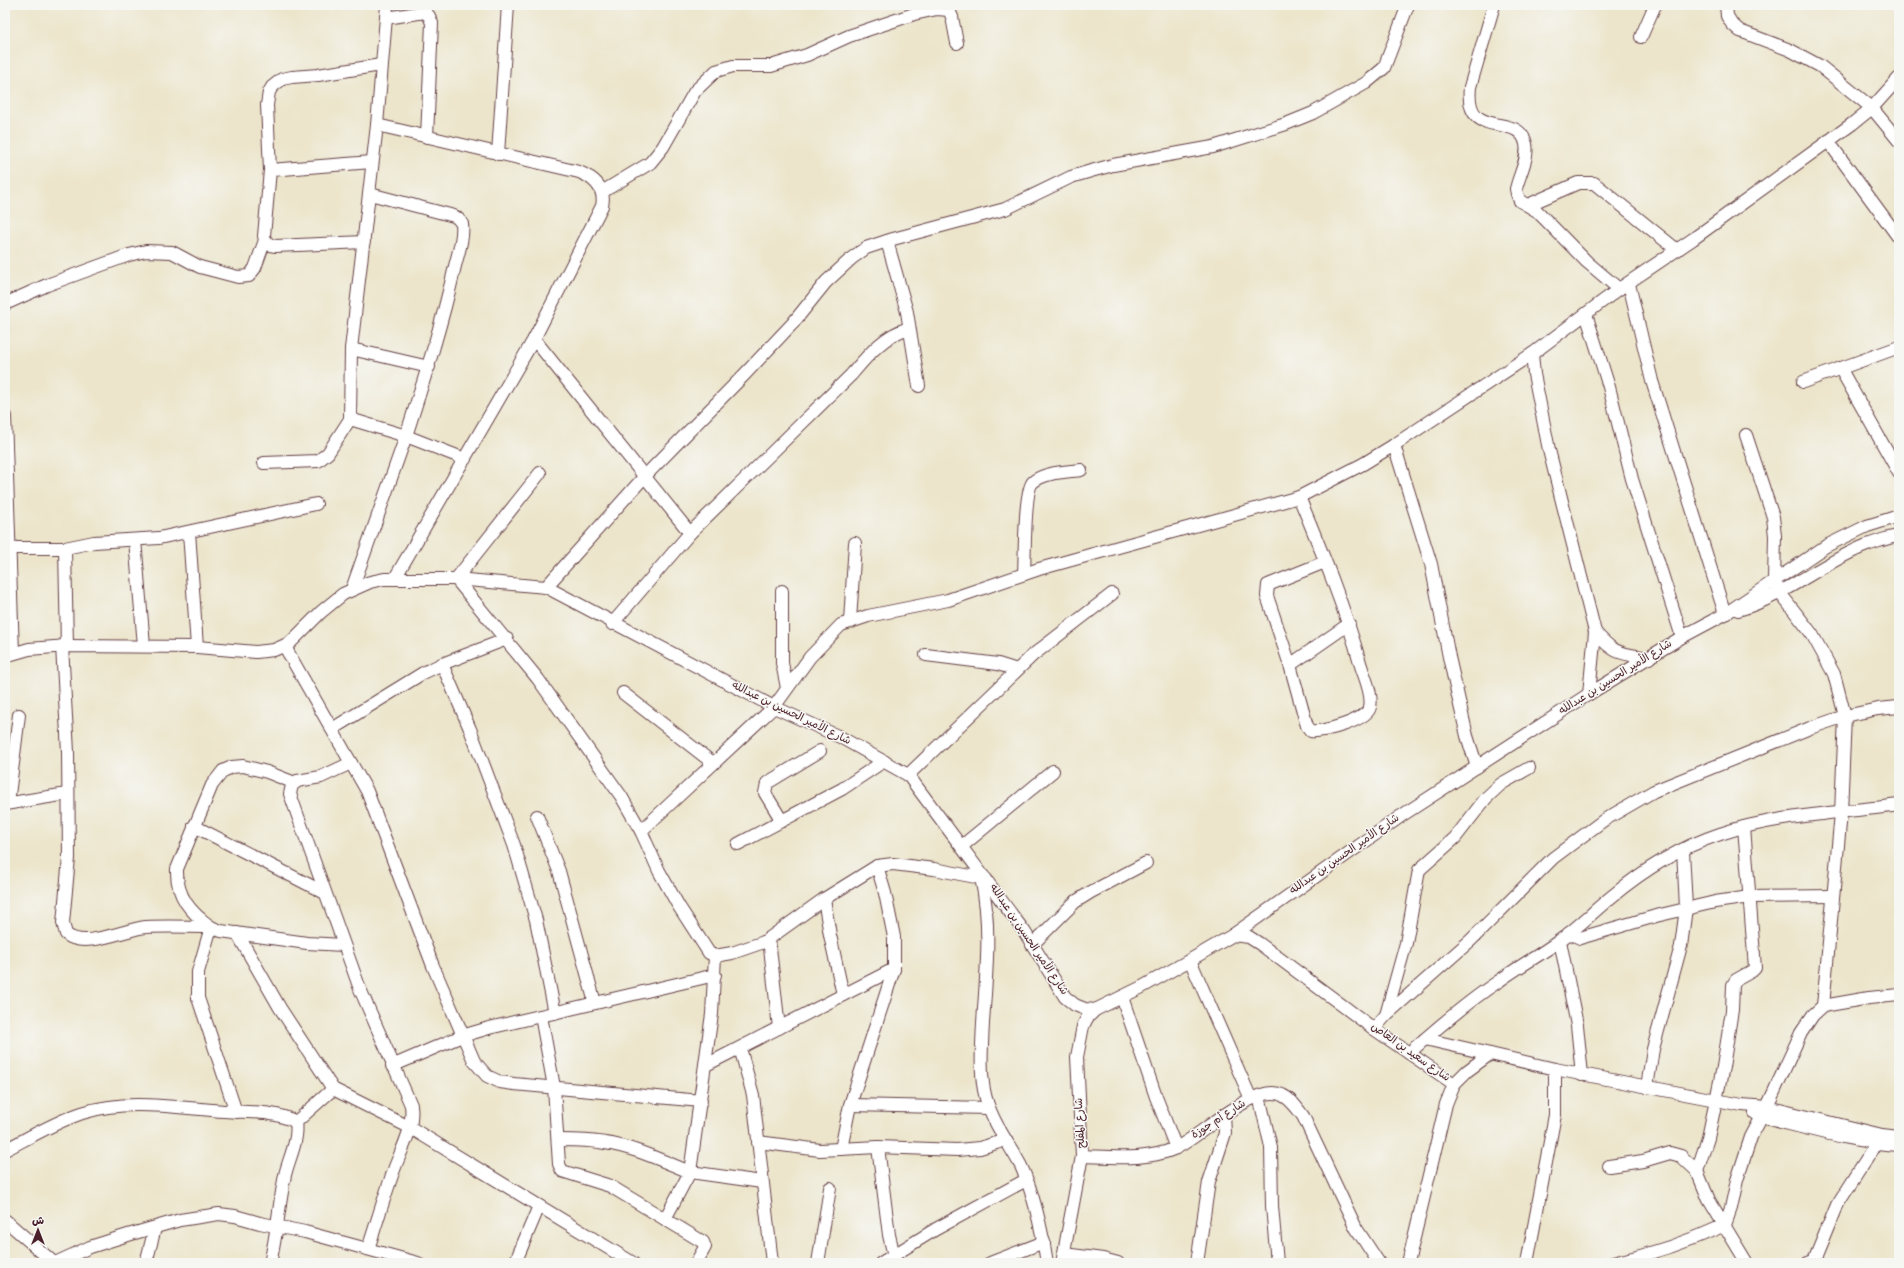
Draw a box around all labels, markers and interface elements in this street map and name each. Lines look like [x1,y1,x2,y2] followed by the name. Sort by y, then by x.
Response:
[1556,636,1675,719] street label: شارع الأمير الحسين بن عبدالله
[729,677,854,749] street label: شارع الأمير الحسين بن عبدالله
[1286,810,1403,898] street label: شارع الأمير الحسين بن عبدالله
[986,881,1072,998] street label: شارع الأمير الحسين بن عبدالله
[1368,1020,1452,1086] street label: شارع سعيد بن العاص
[1189,1096,1249,1143] street label: شارع أم جوزة
[1073,1098,1089,1148] street label: شارع المفلح
[18,1210,58,1250] north arrow
[32,1216,44,1228] text: ش

